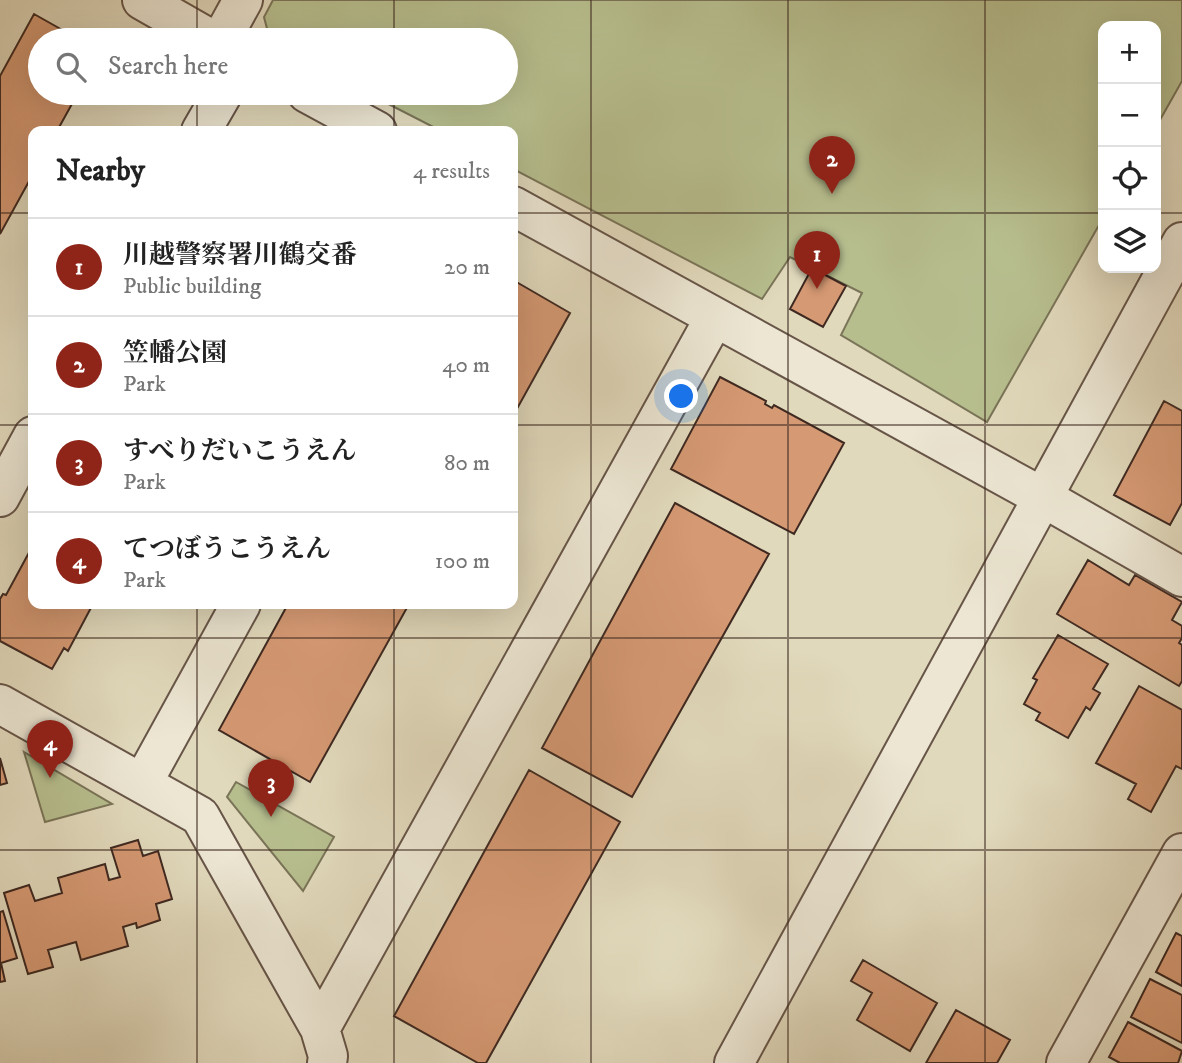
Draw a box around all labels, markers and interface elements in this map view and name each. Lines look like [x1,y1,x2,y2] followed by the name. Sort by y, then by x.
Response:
[1098,21,1161,273] map controls
[1098,21,1161,84] button: +
[28,28,518,105] search box
[52,48,90,86] icon: search
[108,50,228,83] text: Search here
[1098,84,1161,147] button: −
[809,136,855,194] pin: 2
[1098,147,1161,210] button: locate
[56,153,145,190] text: Nearby
[413,157,490,186] text: 4 results
[1098,210,1161,273] button: layers
[794,231,840,289] pin: 1
[123,239,357,272] text: 川越警察署川鶴交番
[75,253,83,282] text: 1
[444,253,490,282] text: 20 m
[123,272,261,301] text: Public building
[123,337,227,370] text: 笠幡公園
[73,351,85,380] text: 2
[442,351,490,380] text: 40 m
[123,370,166,399] text: Park
[664,379,698,413] your location
[123,435,356,468] text: すべりだいこうえん
[75,449,83,478] text: 3
[444,449,490,478] text: 80 m
[123,468,166,497] text: Park
[123,533,331,566] text: てつぼうこうえん
[72,547,86,576] text: 4
[435,547,490,576] text: 100 m
[123,566,166,595] text: Park
[27,720,73,778] pin: 4
[248,759,294,817] pin: 3

